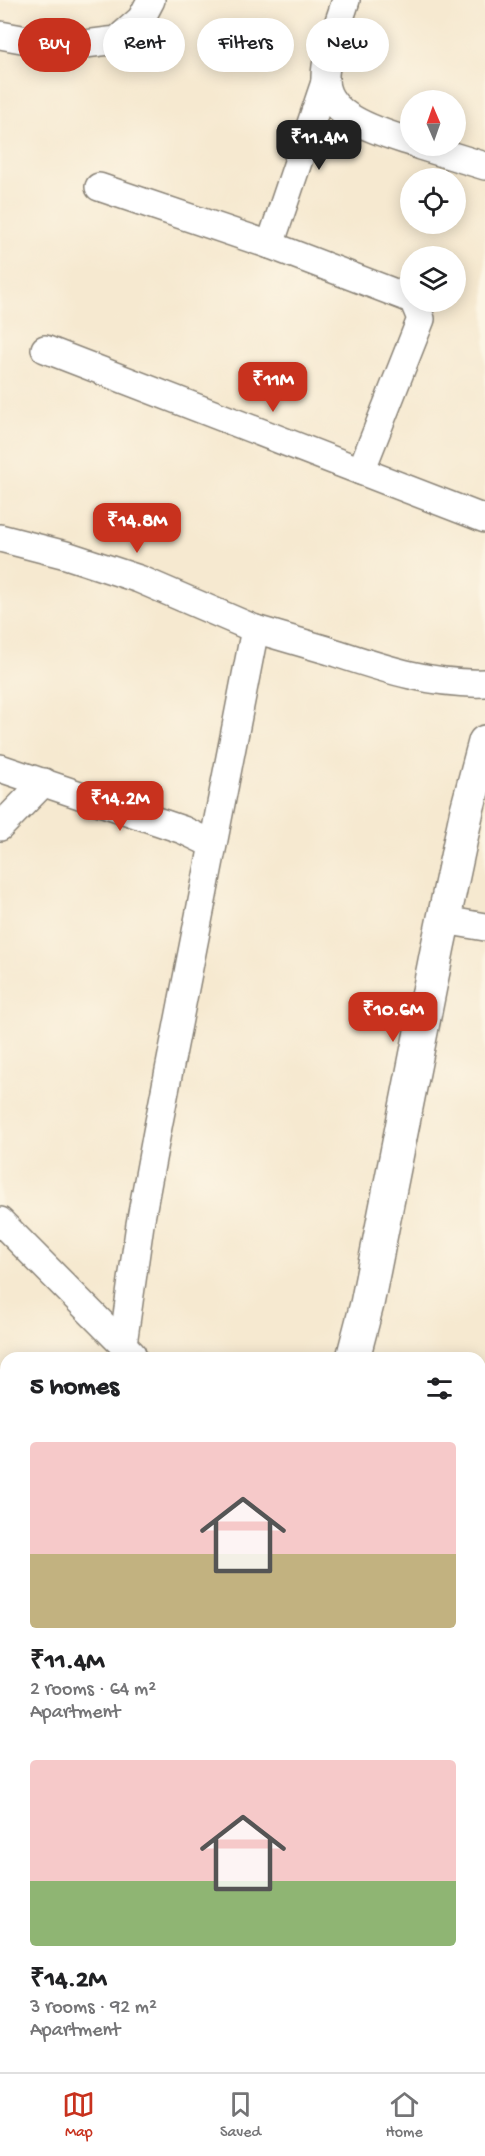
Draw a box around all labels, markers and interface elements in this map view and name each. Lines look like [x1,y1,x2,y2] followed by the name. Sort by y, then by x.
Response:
[18,18,91,72] chip: Buy
[103,18,185,72] chip: Rent
[197,18,294,72] chip: Filters
[306,18,389,72] chip: New
[400,90,466,156] north arrow
[400,90,466,312] map controls
[270,120,368,171] pin: ₹11.4M
[290,128,348,151] text: ₹11.4M
[400,168,466,234] button: locate
[400,246,466,312] button: layers
[237,362,309,413] pin: ₹11M
[252,370,294,393] text: ₹11M
[88,503,186,554] pin: ₹14.8M
[107,511,167,534] text: ₹14.8M
[71,781,169,832] pin: ₹14.2M
[91,789,149,812] text: ₹14.2M
[344,992,442,1043] pin: ₹10.6M
[362,1000,424,1023] text: ₹10.6M
[423,1372,456,1405] icon: filters
[30,1373,119,1404] text: 5 homes
[189,1481,297,1589] icon: home
[30,1648,104,1679] text: ₹11.4M
[30,1679,156,1702] text: 2 rooms · 64 m²
[30,1702,120,1725] text: Apartment
[189,1799,297,1907] icon: home
[30,1966,107,1997] text: ₹14.2M
[30,1997,157,2020] text: 3 rooms · 92 m²
[30,2020,120,2043] text: Apartment
[62,2088,95,2143] tab: Map
[220,2088,261,2143] tab: Saved
[386,2088,423,2143] tab: Home

